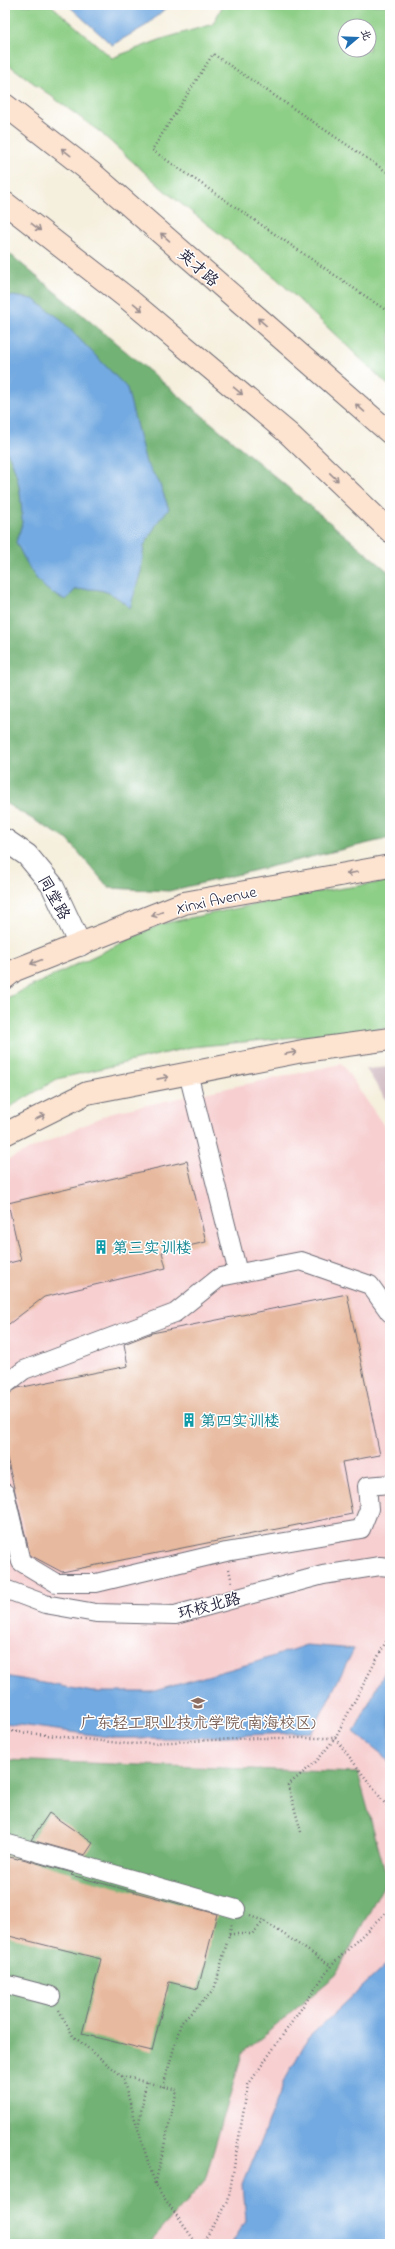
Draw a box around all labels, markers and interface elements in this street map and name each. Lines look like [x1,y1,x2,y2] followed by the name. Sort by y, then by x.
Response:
[337,18,377,58] north arrow
[356,27,375,43] text: 北
[60,148,71,157] one-way arrow
[30,222,41,231] one-way arrow
[159,232,170,241] one-way arrow
[172,244,224,293] street label: 英才路
[133,302,144,311] one-way arrow
[257,318,268,327] one-way arrow
[232,386,243,395] one-way arrow
[355,403,366,412] one-way arrow
[329,473,339,482] one-way arrow
[346,869,359,877] one-way arrow
[31,871,75,925] street label: 同堂路
[174,881,260,921] street label: Xinxi Avenue
[151,911,163,919] one-way arrow
[30,959,42,967] one-way arrow
[284,1049,297,1057] one-way arrow
[156,1074,169,1082] one-way arrow
[34,1112,46,1120] one-way arrow
[112,1237,192,1261] place label: 第三实训楼
[93,1239,109,1255] building icon: 第三实训楼
[200,1410,280,1434] place label: 第四实训楼
[181,1412,197,1428] building icon: 第四实训楼
[175,1587,244,1627] street label: 环校北路
[190,1695,206,1711] school or university icon: 广东轻工职业技术学院(南海校区)
[80,1712,316,1736] place label: 广东轻工职业技术学院(南海校区)

